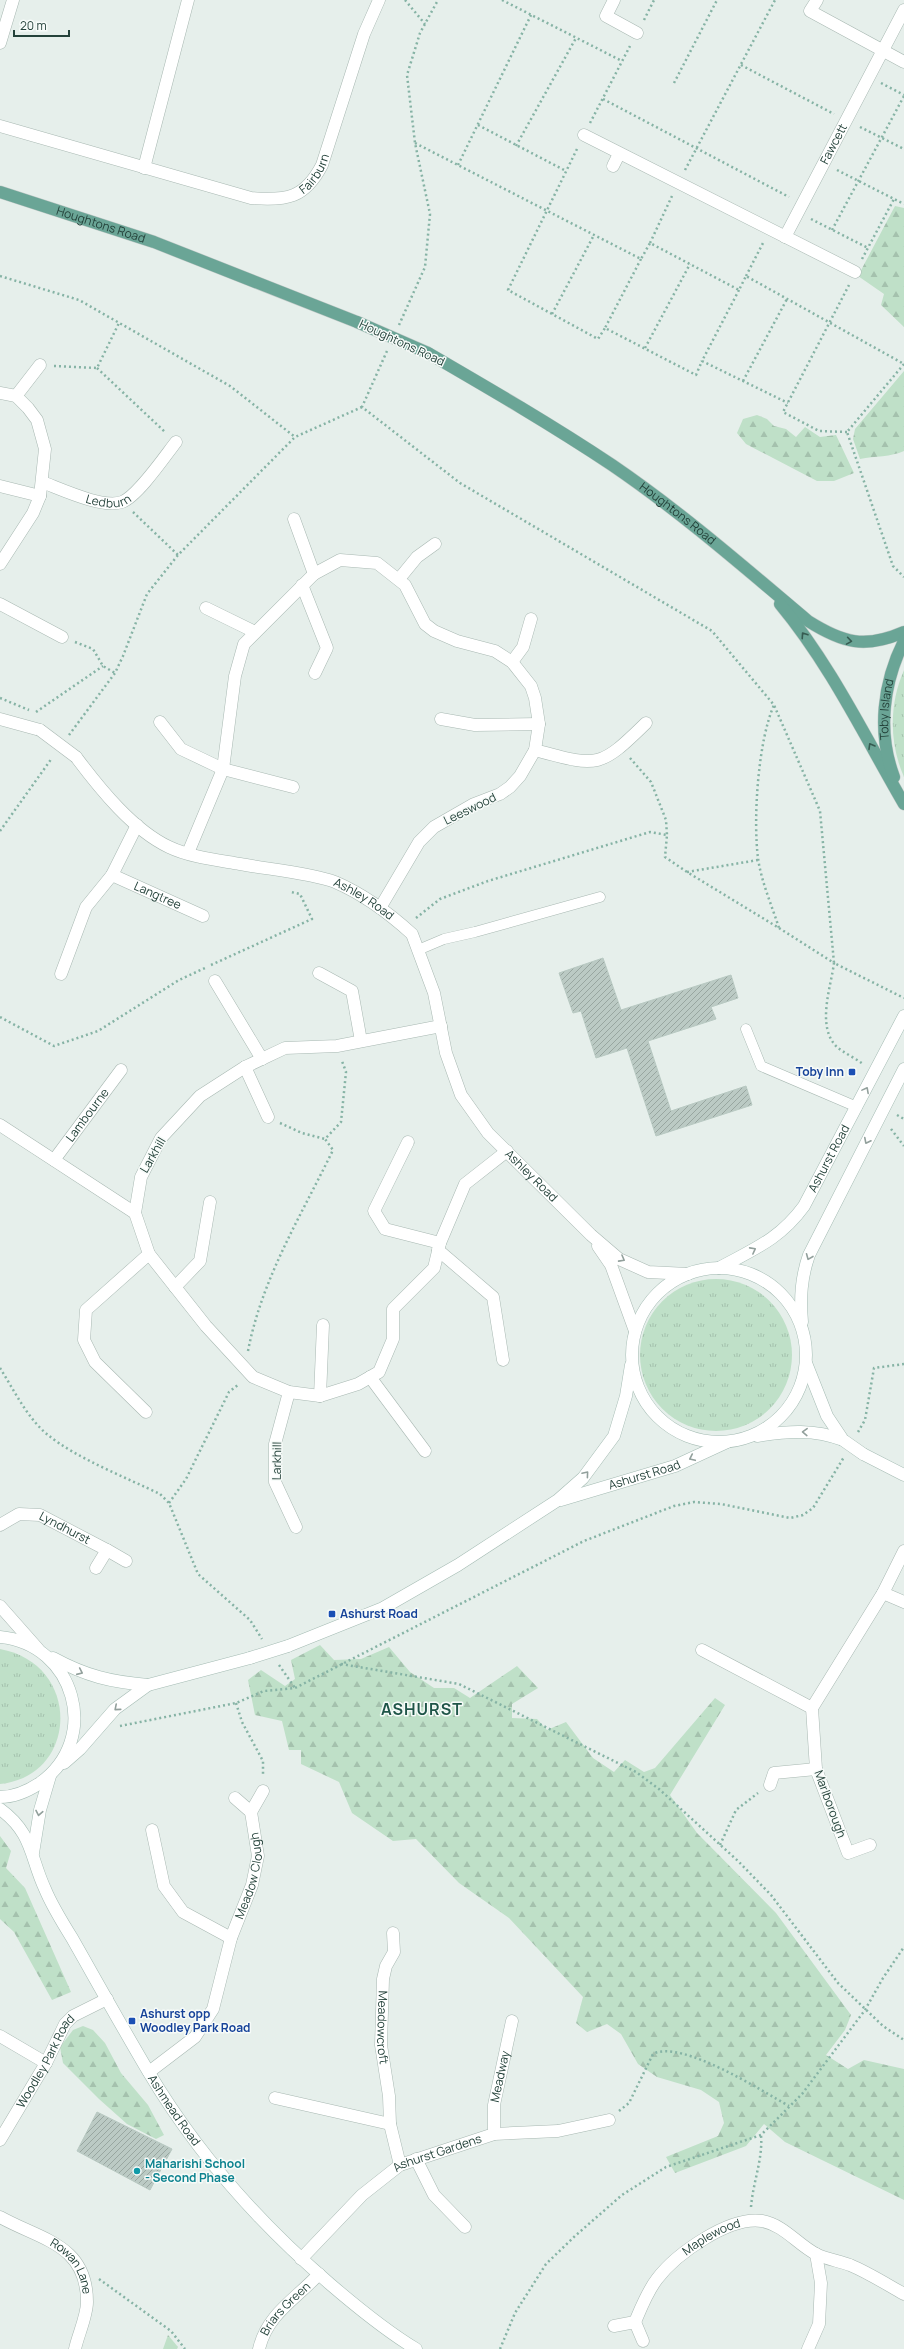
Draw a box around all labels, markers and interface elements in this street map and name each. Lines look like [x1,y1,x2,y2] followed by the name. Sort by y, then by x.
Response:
[14,12,69,38] scale bar
[20,17,47,34] text: 20 m
[816,120,851,167] street label: Fawcett
[295,151,333,198] street label: Fairburn
[54,202,148,247] street label: Houghtons Road
[357,315,448,370] street label: Houghtons Road
[636,478,720,548] street label: Houghtons Road
[84,490,134,512] street label: Ledburn
[802,632,809,639] one-way arrow
[846,636,852,644] one-way arrow
[875,677,898,741] street label: Toby Island
[868,743,875,750] one-way arrow
[441,789,499,829] street label: Leeswood
[331,873,398,924] street label: Ashley Road
[131,877,184,913] street label: Langtree
[796,1063,844,1080] place label: Toby Inn
[847,1067,857,1077] marker: Toby Inn
[61,1085,113,1145] street label: Lambourne
[861,1086,869,1094] one-way arrow
[804,1121,853,1195] street label: Ashurst Road
[136,1134,170,1176] street label: Larkhill
[864,1137,872,1145] one-way arrow
[501,1145,562,1205] street label: Ashley Road
[749,1247,756,1254] one-way arrow
[805,1254,813,1261] one-way arrow
[618,1255,625,1262] one-way arrow
[802,1427,808,1436] one-way arrow
[268,1442,285,1480] street label: Larkhill
[689,1453,697,1461] one-way arrow
[606,1456,683,1493] street label: Ashurst Road
[582,1471,589,1478] one-way arrow
[36,1507,94,1548] street label: Lyndhurst
[340,1605,418,1622] place label: Ashurst Road
[327,1609,337,1619] marker: Ashurst Road
[75,1667,83,1675] one-way arrow
[381,1698,463,1720] district label: ASHURST
[114,1703,122,1710] one-way arrow
[810,1768,851,1840] street label: Marlborough
[36,1810,44,1816] one-way arrow
[230,1831,266,1921] street label: Meadow Clough
[373,1990,393,2066] street label: Meadowcroft
[140,2005,251,2036] place label: Ashurst opp Woodley Park Road
[12,2010,78,2111] street label: Woodley Park Road
[127,2016,137,2026] marker: Ashurst opp Woodley Park Road
[486,2049,514,2104] street label: Meadway
[144,2071,205,2149] street label: Ashmead Road
[389,2130,484,2176] street label: Ashurst Gardens
[145,2155,245,2186] place label: Maharishi School - Second Phase
[132,2166,142,2176] marker: Maharishi School - Second Phase
[679,2214,742,2259] street label: Maplewood
[47,2234,96,2295] street label: Rowan Lane
[256,2278,314,2338] street label: Briars Green

